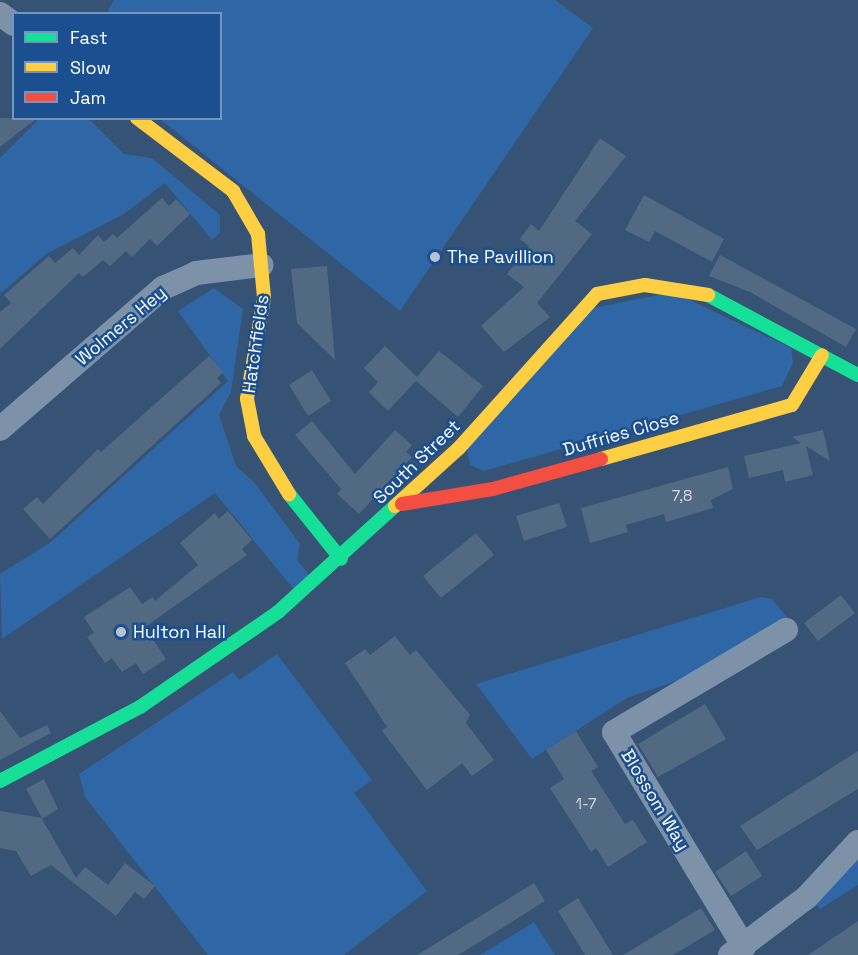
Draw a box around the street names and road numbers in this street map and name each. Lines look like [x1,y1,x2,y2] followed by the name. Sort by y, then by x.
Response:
[71,282,171,370] street label: Wolmers Hey
[238,293,274,395] street label: Hatchfields
[560,407,682,461] street label: Duffries Close
[369,415,465,509] street label: South Street
[616,745,694,855] street label: Blossom Way

